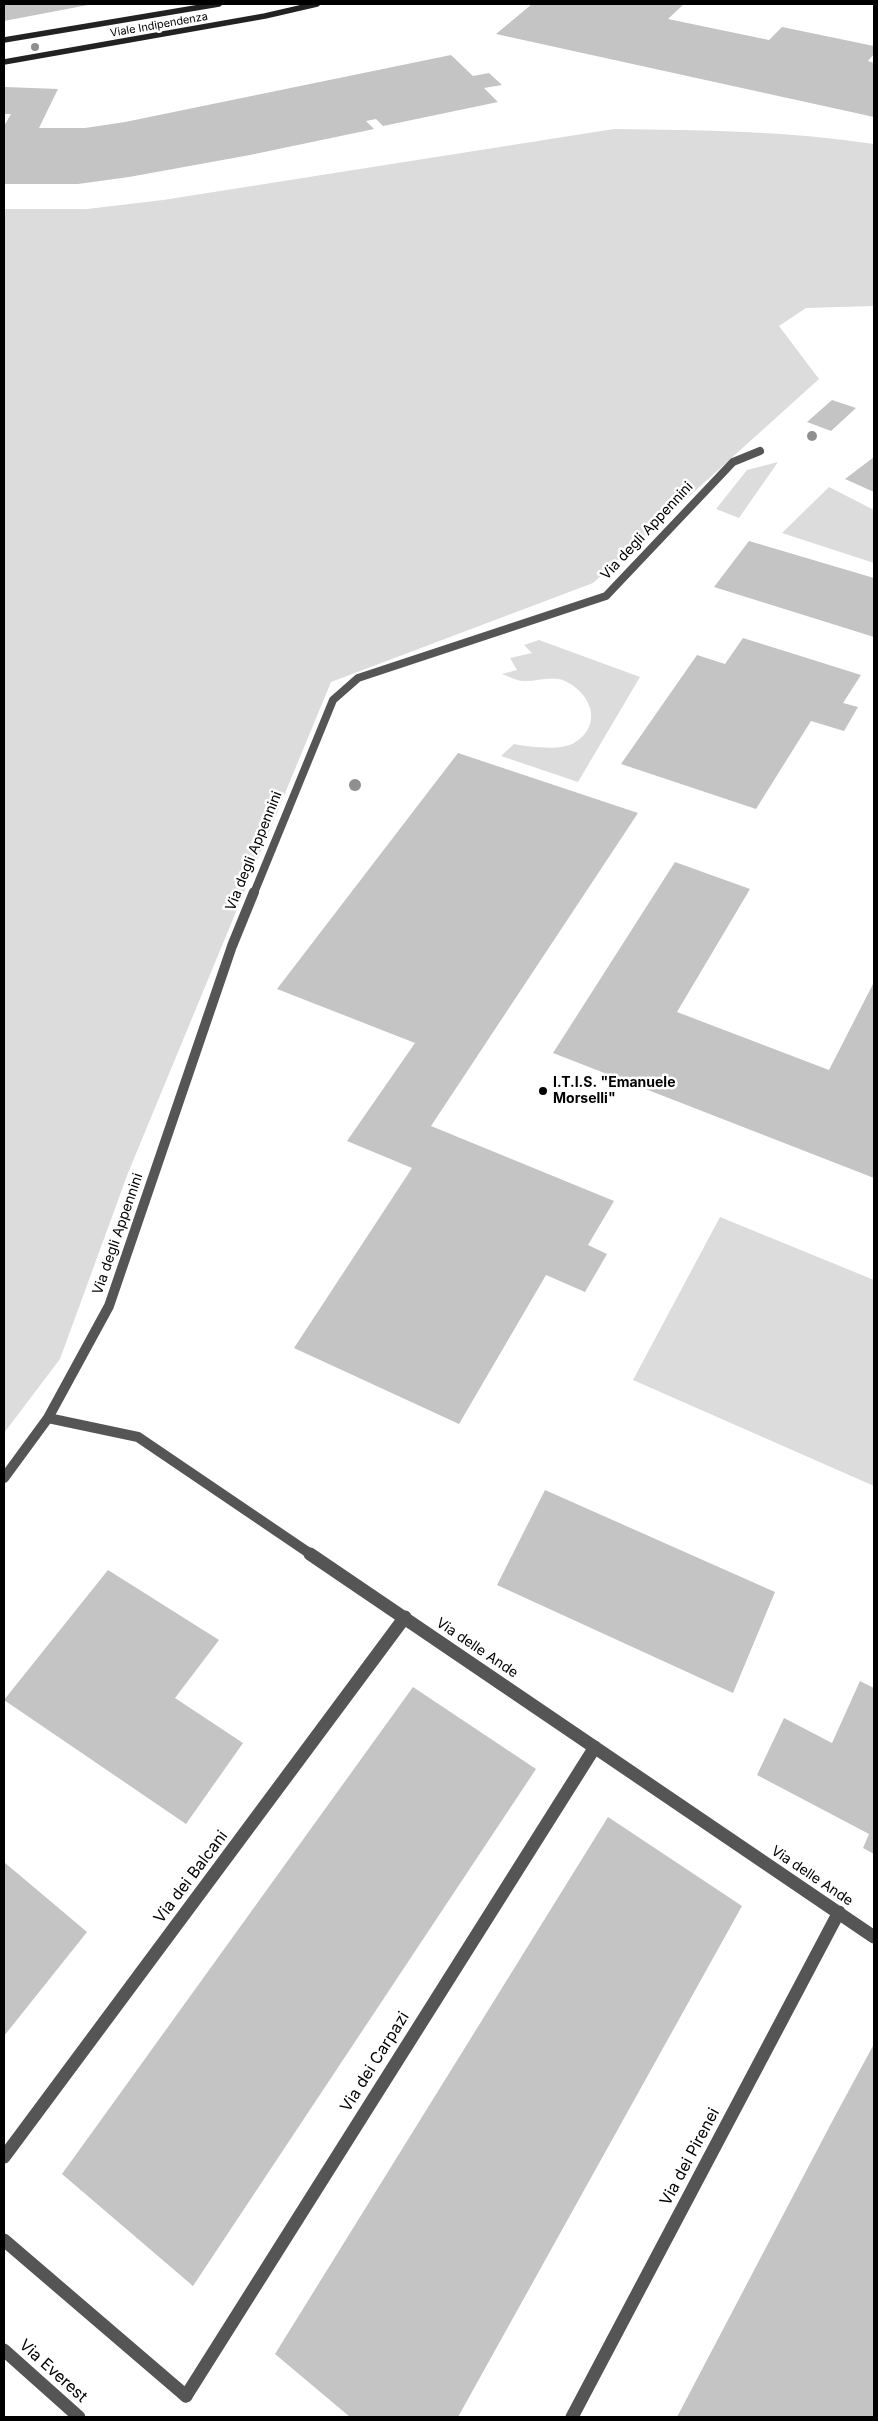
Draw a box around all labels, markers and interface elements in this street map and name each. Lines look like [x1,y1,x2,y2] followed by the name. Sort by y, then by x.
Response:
[109,10,209,40] street label: Viale Indipendenza
[597,479,697,583] street label: Via degli Appennini
[222,789,286,913] street label: Via degli Appennini
[553,1075,675,1108] place label: I.T.I.S. "Emanuele Morselli"
[537,1085,549,1097] marker: I.T.I.S. "Emanuele Morselli"
[89,1171,147,1297] street label: Via degli Appennini
[433,1614,521,1682] street label: Via delle Ande
[150,1827,232,1927] street label: Via dei Balcani
[768,1842,856,1910] street label: Via delle Ande
[337,2008,413,2116] street label: Via dei Carpazi
[656,2105,724,2209] street label: Via dei Pirenei
[15,2335,91,2407] street label: Via Everest

